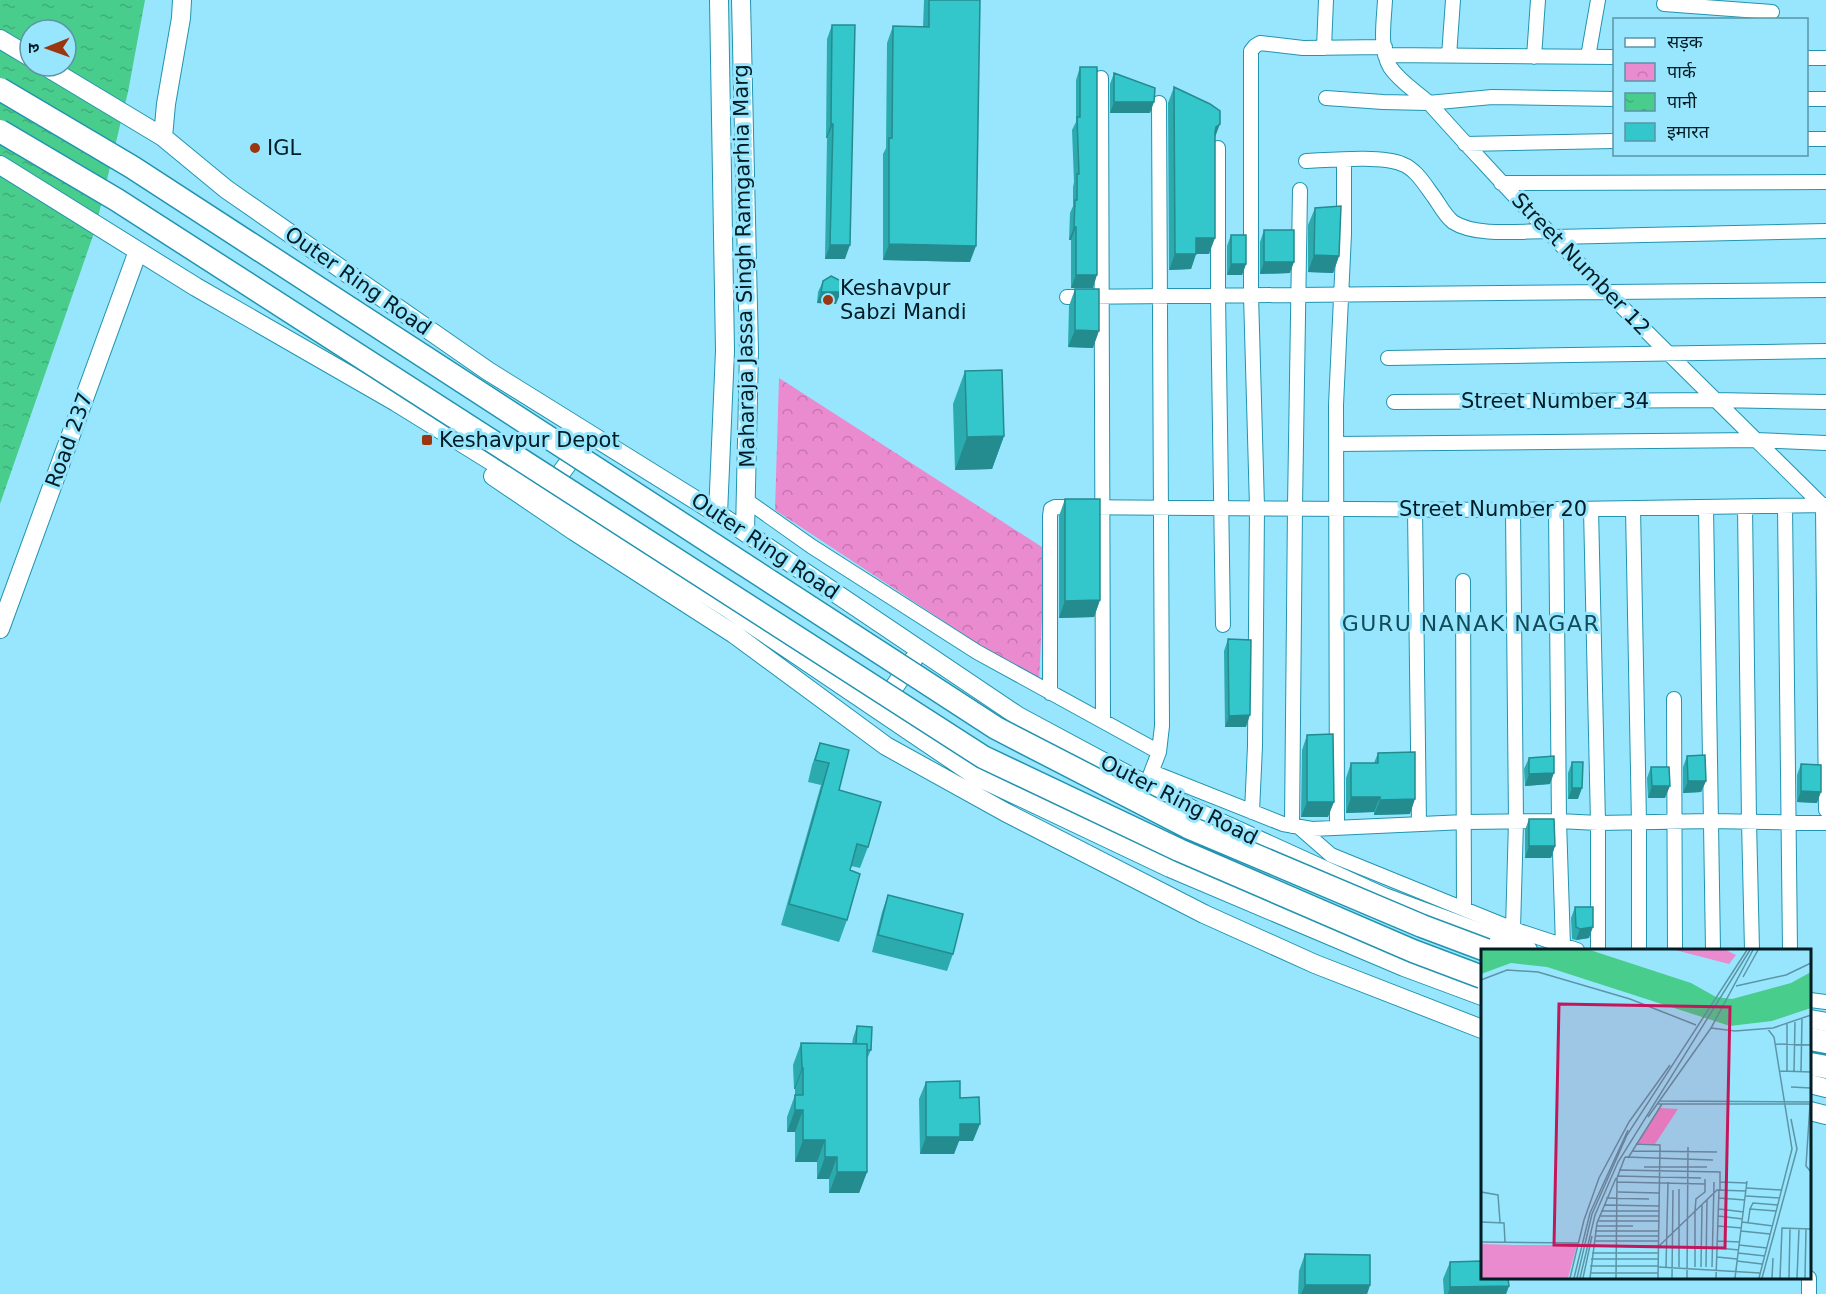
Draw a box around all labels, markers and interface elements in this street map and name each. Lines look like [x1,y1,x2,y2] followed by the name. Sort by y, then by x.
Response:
[18,18,78,78] north arrow
[1613,18,1808,156] legend
[1667,31,1704,52] text: सड़क
[24,43,43,53] text: उ
[1667,61,1697,82] text: पार्क
[728,64,760,468] street label: Maharaja Jassa Singh Ramgarhia Marg
[1667,91,1697,112] text: पानी
[1667,121,1710,142] text: इमारत
[267,136,301,160] place label: IGL
[248,141,262,155] marker: IGL
[1507,188,1655,340] street label: Street Number 12
[280,222,436,340] street label: Outer Ring Road
[840,276,967,324] place label: Keshavpur Sabzi Mandi
[821,293,835,307] marker: Keshavpur Sabzi Mandi
[41,389,97,491] street label: Road 237
[1461,389,1649,413] street label: Street Number 34
[439,428,620,452] place label: Keshavpur Depot
[420,433,434,447] marker: Keshavpur Depot
[687,488,843,604] street label: Outer Ring Road
[1399,497,1587,521] street label: Street Number 20
[1342,611,1600,636] district label: GURU NANAK NAGAR
[1097,750,1261,850] street label: Outer Ring Road
[1481,949,1811,1279] inset map

